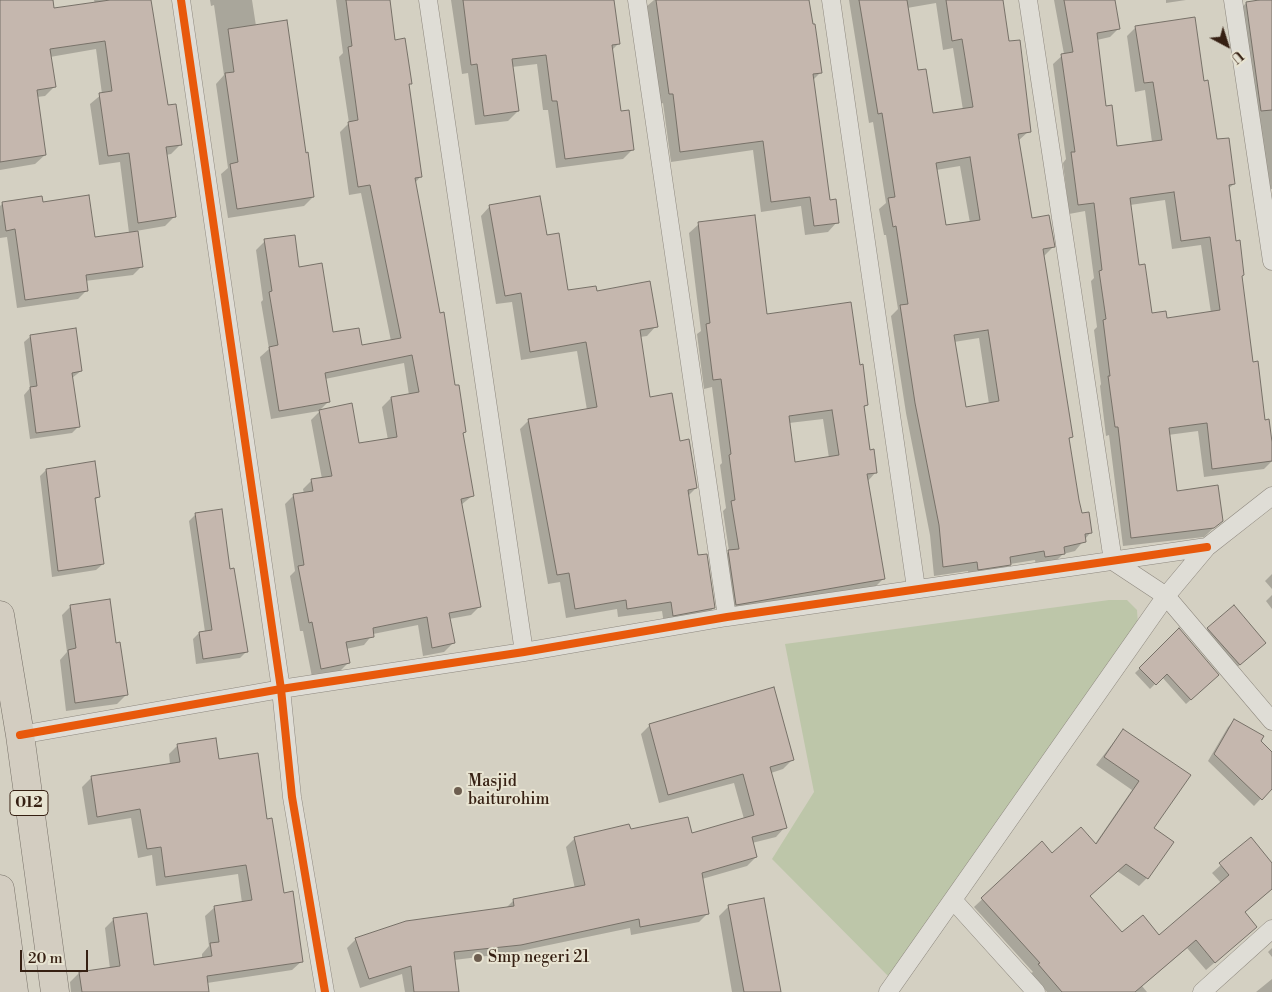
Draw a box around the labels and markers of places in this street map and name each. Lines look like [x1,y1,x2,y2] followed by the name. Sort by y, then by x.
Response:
[468,772,550,810] place label: Masjid baiturohim
[452,785,464,797] marker: Masjid baiturohim
[488,948,589,968] place label: Smp negeri 21
[472,952,484,964] marker: Smp negeri 21

